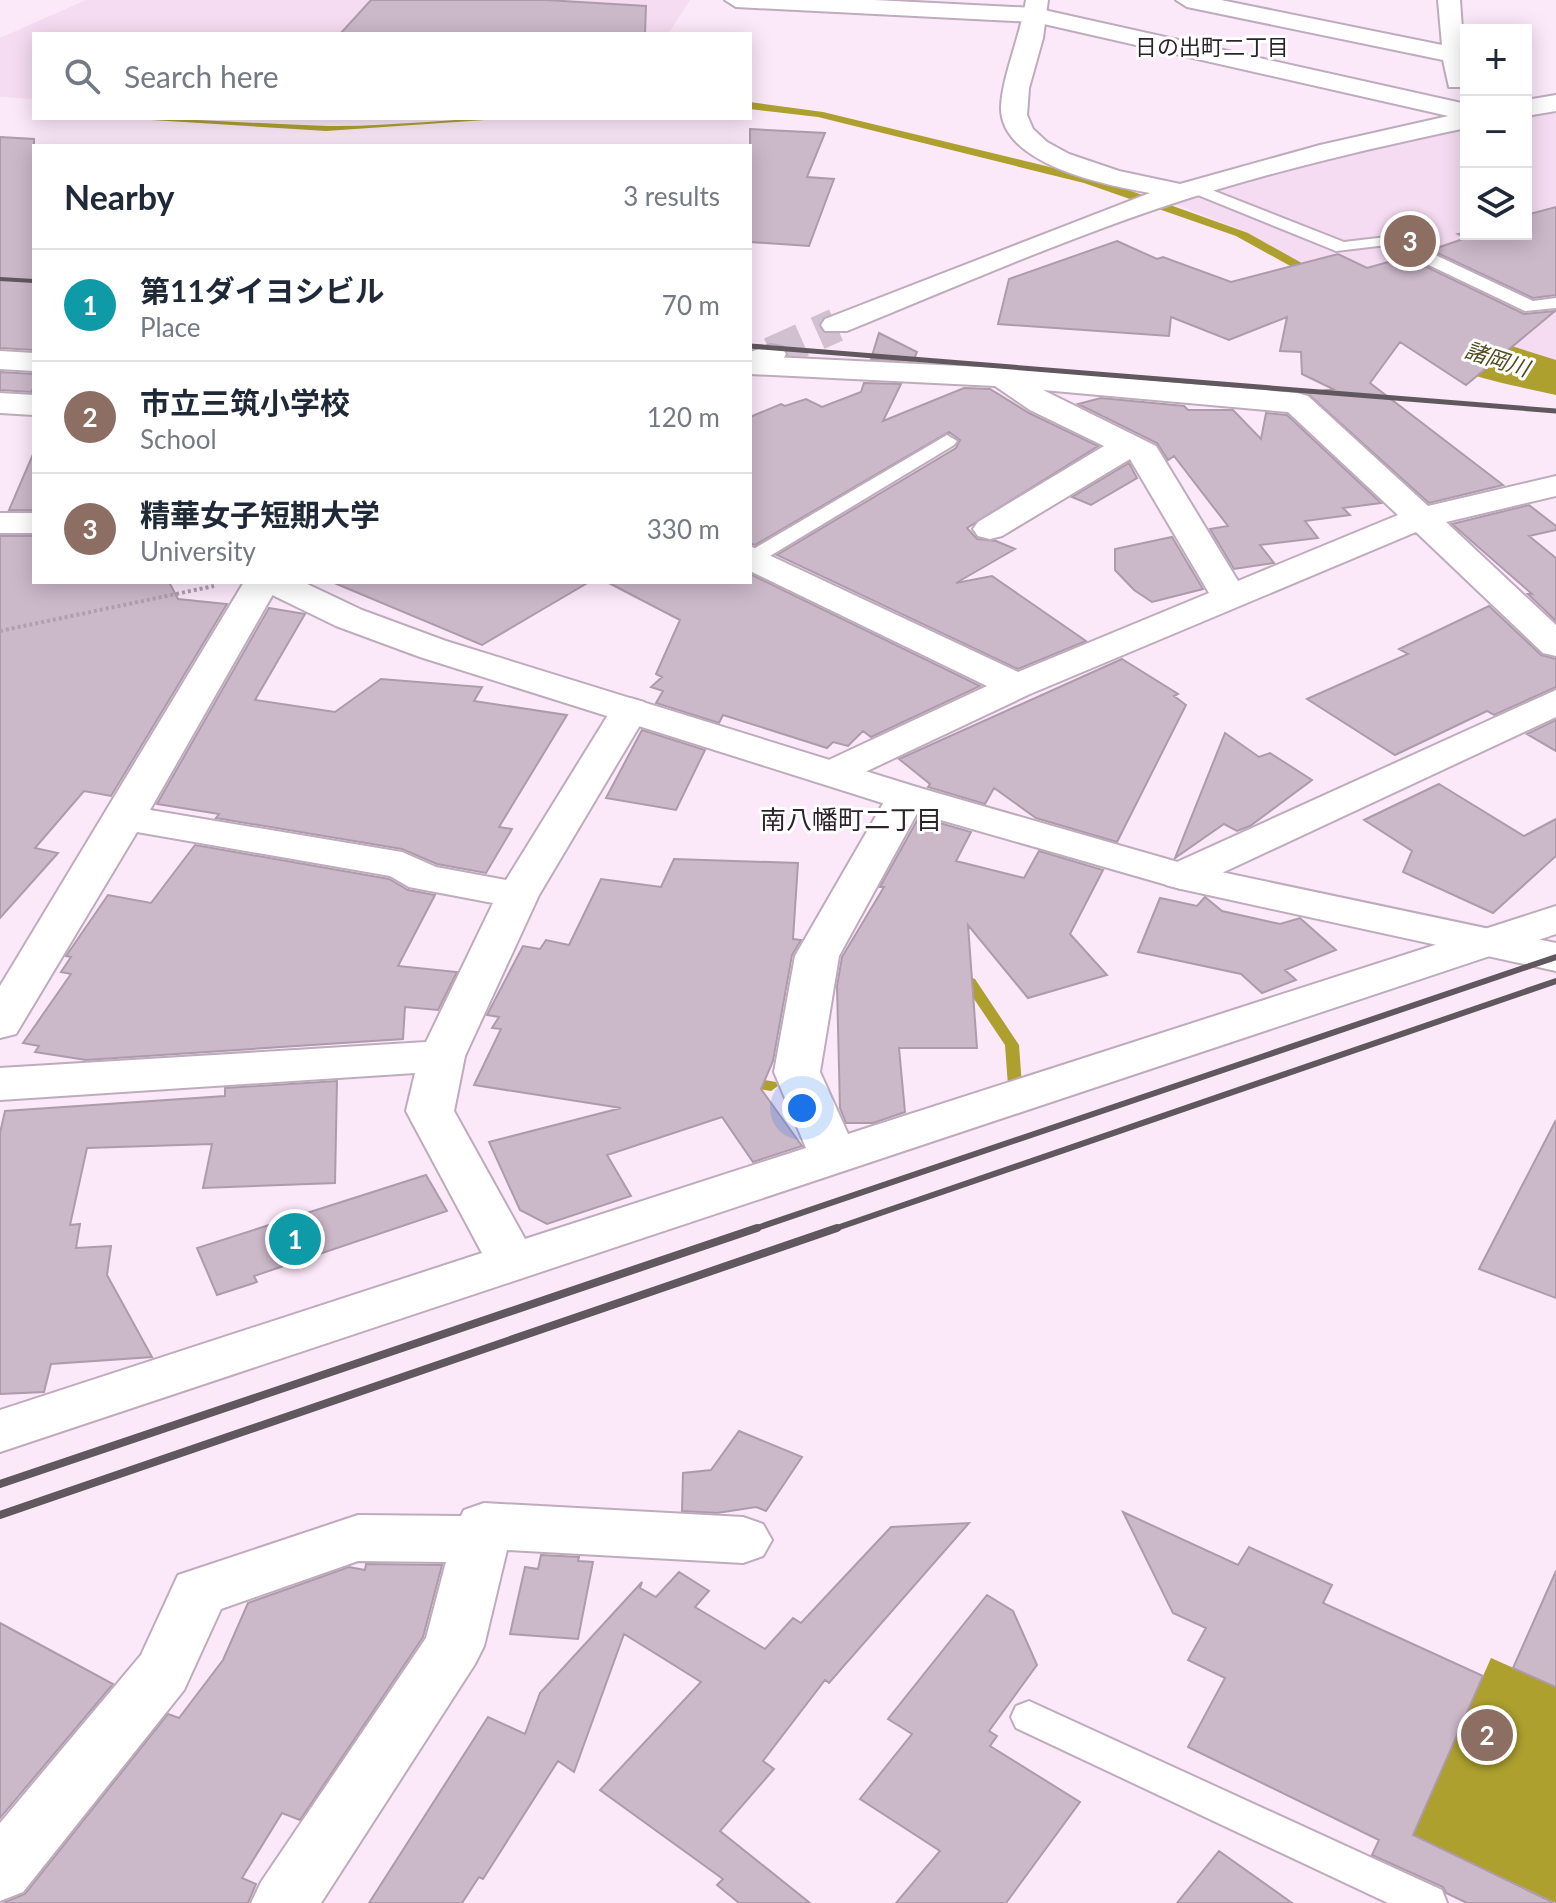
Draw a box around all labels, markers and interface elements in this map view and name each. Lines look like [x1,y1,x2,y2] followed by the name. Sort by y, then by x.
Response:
[1460,24,1532,240] map controls
[1460,24,1532,96] button: +
[32,32,752,120] search box
[1135,33,1289,60] district label: 日の出町二丁目
[60,54,104,98] icon: search
[124,58,279,94] text: Search here
[1460,96,1532,168] button: −
[1460,168,1532,240] button: layers
[64,176,175,217] text: Nearby
[623,180,720,212] text: 3 results
[1384,211,1436,271] pin: 3
[140,272,385,308] text: 第11ダイヨシビル
[82,289,98,321] text: 1
[662,289,720,321] text: 70 m
[140,311,201,343] text: Place
[1462,335,1535,382] water label: 諸岡川
[140,384,350,420] text: 市立三筑小学校
[82,401,98,433] text: 2
[647,401,720,433] text: 120 m
[140,423,217,455] text: School
[140,496,380,532] text: 精華女子短期大学
[82,513,98,545] text: 3
[647,513,720,545] text: 330 m
[140,535,256,567] text: University
[760,803,942,835] district label: 南八幡町二丁目
[782,1088,822,1128] your location
[269,1209,321,1269] pin: 1
[1461,1705,1513,1765] pin: 2

